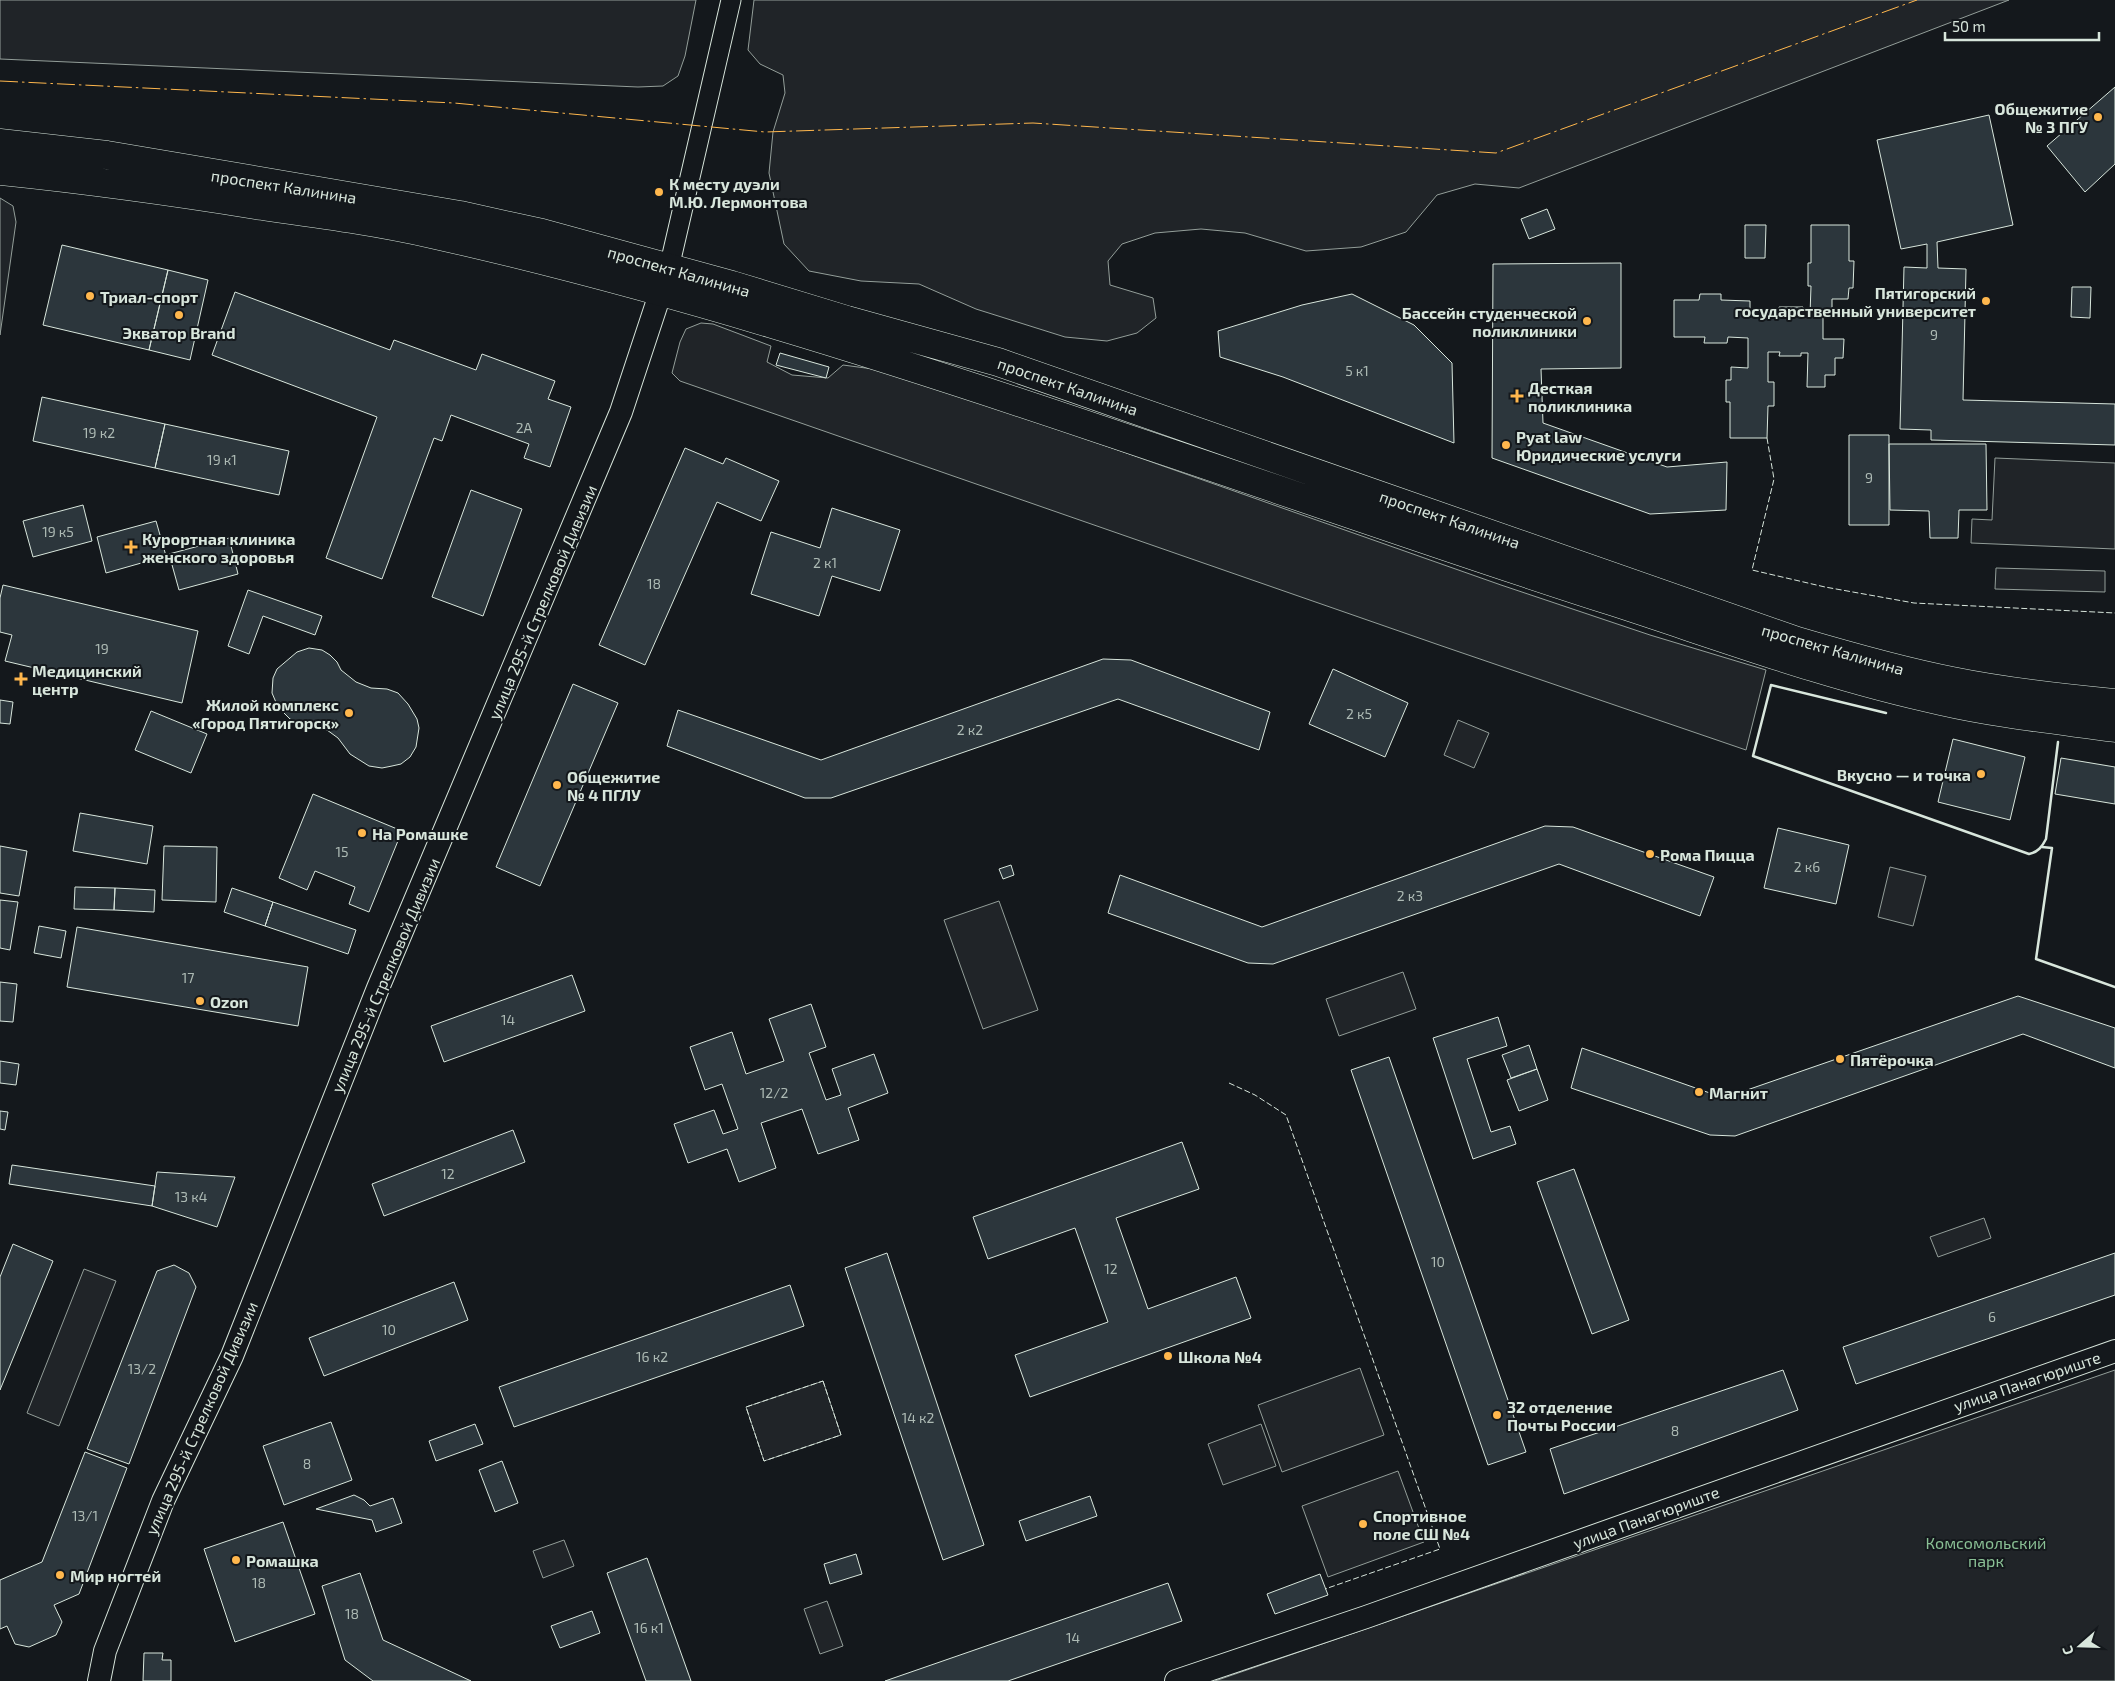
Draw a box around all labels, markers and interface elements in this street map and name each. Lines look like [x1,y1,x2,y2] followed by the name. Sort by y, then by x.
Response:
[1945,10,2099,42] scale bar
[1952,17,1986,35] text: 50 m
[1995,99,2089,136] place label: Общежитие № 3 ПГУ
[2092,111,2104,123] marker: Общежитие № 3 ПГУ
[210,165,358,207] street label: проспект Калинина
[669,174,808,211] place label: К месту дуэли М.Ю. Лермонтова
[653,186,665,198] marker: К месту дуэли М.Ю. Лермонтова
[606,242,752,300] street label: проспект Калинина
[1734,283,1976,320] place label: Пятигорский государственный университет
[100,287,198,306] place label: Триал-спорт
[84,290,96,302] marker: Триал-спорт
[1980,295,1992,307] marker: Пятигорский государственный университет
[1402,303,1577,340] place label: Бассейн студенческой поликлиники
[173,309,185,321] marker: Экватор Brand
[1581,315,1593,327] marker: Бассейн студенческой поликлиники
[123,323,235,342] place label: Экватор Brand
[1930,326,1938,343] house number: 9
[995,353,1141,419] street label: проспект Калинина
[1345,362,1369,379] house number: 5 к1
[1528,378,1632,415] place label: Десткая поликлиника
[1510,389,1524,403] marker: Десткая поликлиника
[516,419,533,436] house number: 2А
[83,424,115,441] house number: 19 к2
[1516,427,1681,464] place label: Pyat law Юридические услуги
[1500,439,1512,451] marker: Pyat law Юридические услуги
[207,451,237,468] house number: 19 к1
[1865,469,1873,486] house number: 9
[484,482,601,723] street label: улица 295-й Стрелковой Дивизии
[1377,486,1523,552] street label: проспект Калинина
[42,523,74,540] house number: 19 к5
[142,529,295,566] place label: Курортная клиника женского здоровья
[124,540,138,554] marker: Курортная клиника женского здоровья
[813,554,837,571] house number: 2 к1
[647,575,661,592] house number: 18
[1760,620,1906,678] street label: проспект Калинина
[95,640,109,657] house number: 19
[32,661,142,698] place label: Медицинский центр
[14,672,28,686] marker: Медицинский центр
[192,695,339,732] place label: Жилой комплекс «Город Пятигорск»
[1346,705,1372,722] house number: 2 к5
[343,707,355,719] marker: Жилой комплекс «Город Пятигорск»
[957,721,983,738] house number: 2 к2
[1837,765,1971,784] place label: Вкусно — и точка
[567,767,660,804] place label: Общежитие № 4 ПГЛУ
[1975,768,1987,780] marker: Вкусно — и точка
[551,779,563,791] marker: Общежитие № 4 ПГЛУ
[372,824,468,843] place label: На Ромашке
[356,827,368,839] marker: На Ромашке
[335,843,349,860] house number: 15
[1660,845,1755,864] place label: Рома Пицца
[1644,848,1656,860] marker: Рома Пицца
[327,855,444,1096] street label: улица 295-й Стрелковой Дивизии
[1794,858,1820,875] house number: 2 к6
[1397,887,1423,904] house number: 2 к3
[182,969,194,986] house number: 17
[210,992,248,1011] place label: Ozon
[194,995,206,1007] marker: Ozon
[501,1011,515,1028] house number: 14
[1850,1050,1934,1069] place label: Пятёрочка
[1834,1053,1846,1065] marker: Пятёрочка
[1709,1083,1768,1102] place label: Магнит
[760,1084,788,1101] house number: 12/2
[1693,1086,1705,1098] marker: Магнит
[441,1165,455,1182] house number: 12
[175,1188,207,1205] house number: 13 к4
[1431,1253,1445,1270] house number: 10
[1104,1260,1118,1277] house number: 12
[141,1299,262,1538] street label: улица 295-й Стрелковой Дивизии
[1988,1308,1996,1325] house number: 6
[382,1321,396,1338] house number: 10
[1178,1347,1262,1366] place label: Школа №4
[1951,1347,2103,1416] street label: улица Панагюриште
[636,1348,668,1365] house number: 16 к2
[1162,1350,1174,1362] marker: Школа №4
[128,1360,156,1377] house number: 13/2
[1507,1397,1616,1434] place label: 32 отделение Почты России
[902,1409,934,1426] house number: 14 к2
[1491,1409,1503,1421] marker: 32 отделение Почты России
[1671,1422,1679,1439] house number: 8
[303,1455,311,1472] house number: 8
[1570,1482,1722,1553] street label: улица Панагюриште
[1373,1506,1470,1543] place label: Спортивное поле СШ №4
[72,1507,98,1524] house number: 13/1
[1357,1518,1369,1530] marker: Спортивное поле СШ №4
[1926,1533,2046,1570] park label: Комсомольский парк
[246,1551,319,1570] place label: Ромашка
[230,1554,242,1566] marker: Ромашка
[70,1566,161,1585] place label: Мир ногтей
[54,1569,66,1581] marker: Мир ногтей
[252,1574,266,1591] house number: 18
[345,1605,359,1622] house number: 18
[634,1619,664,1636] house number: 16 к1
[2055,1621,2105,1671] north arrow
[1066,1629,1080,1646] house number: 14
[2058,1644,2077,1657] text: С

